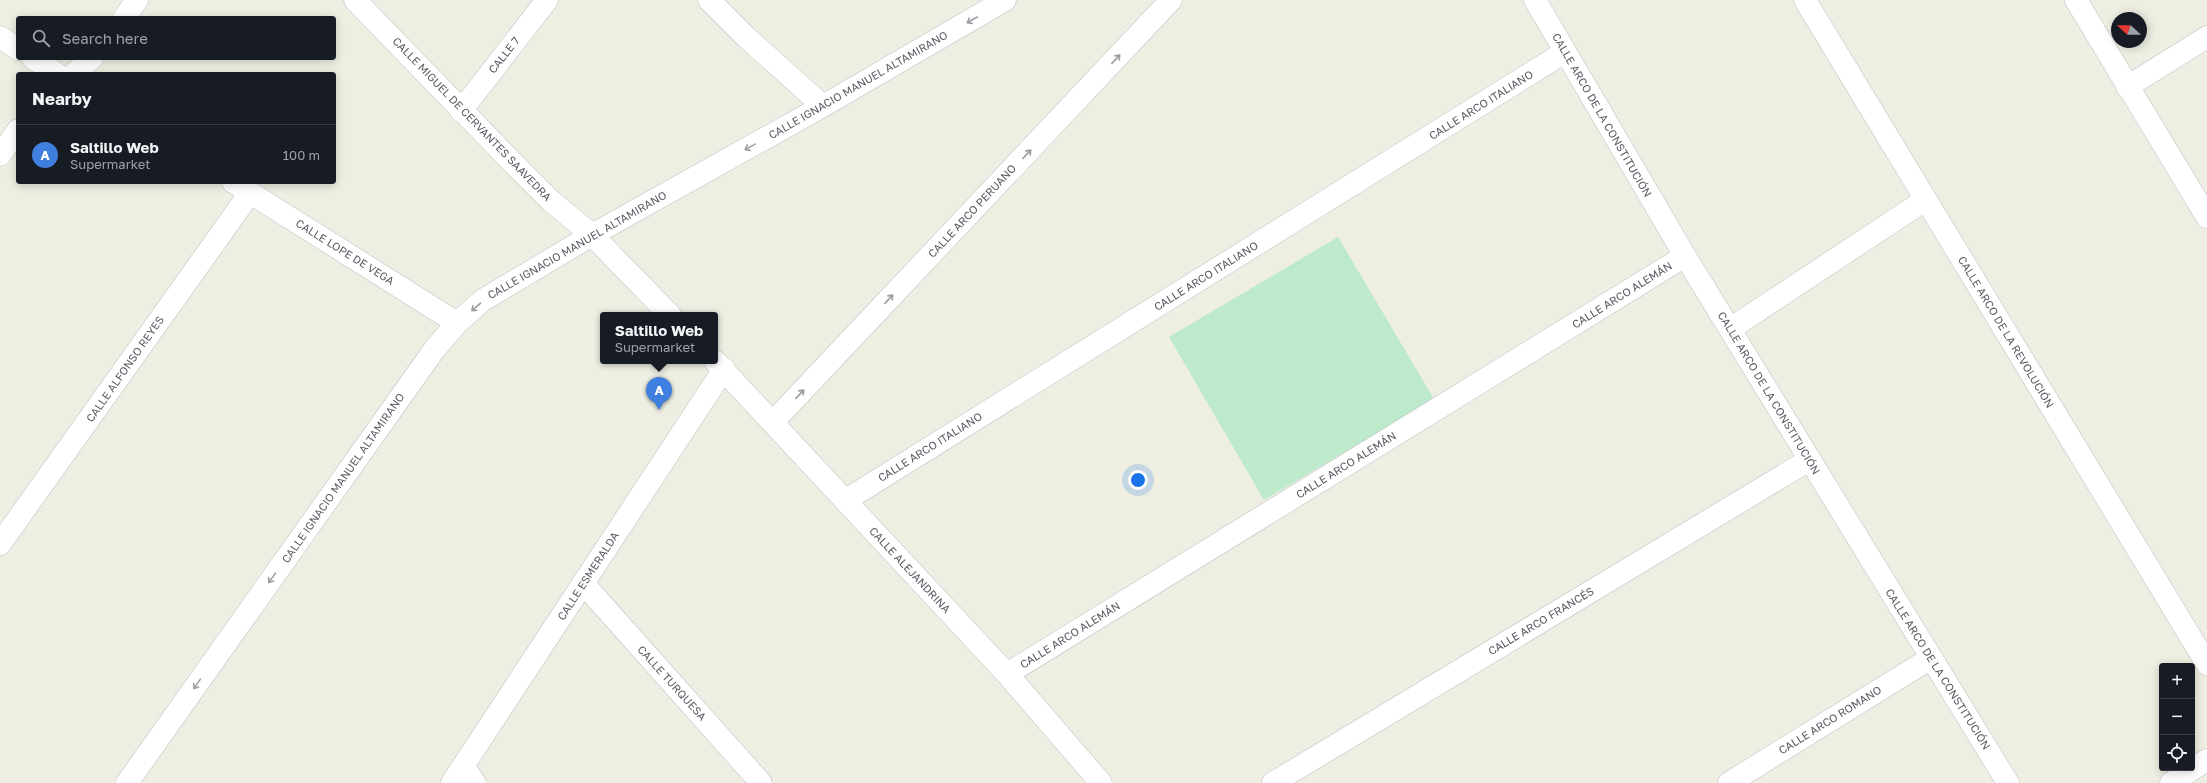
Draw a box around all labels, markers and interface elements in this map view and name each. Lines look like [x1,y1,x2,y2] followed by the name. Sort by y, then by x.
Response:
[2111,12,2147,48] north arrow
[16,16,336,60] search box
[966,16,978,24] one-way arrow
[30,27,52,49] icon: search
[766,28,950,141] street label: CALLE IGNACIO MANUEL ALTAMIRANO
[62,29,148,47] text: Search here
[1550,30,1655,199] street label: CALLE ARCO DE LA CONSTITUCIÓN
[390,34,555,204] street label: CALLE MIGUEL DE CERVANTES SAAVEDRA
[485,34,522,75] street label: CALLE 7
[1111,54,1121,64] one-way arrow
[1426,67,1535,142] street label: CALLE ARCO ITALIANO
[32,88,92,109] text: Nearby
[70,138,159,156] text: Saltillo Web
[744,144,756,151] one-way arrow
[40,147,50,163] text: A
[283,147,320,163] text: 100 m
[1022,149,1031,159] one-way arrow
[70,156,151,172] text: Supermarket
[925,161,1018,260] street label: CALLE ARCO PERUANO
[485,188,669,301] street label: CALLE IGNACIO MANUEL ALTAMIRANO
[294,216,397,287] street label: CALLE LOPE DE VEGA
[1151,238,1260,313] street label: CALLE ARCO ITALIANO
[1956,254,2057,410] street label: CALLE ARCO DE LA REVOLUCIÓN
[1569,258,1674,331] street label: CALLE ARCO ALEMÁN
[884,294,894,304] one-way arrow
[470,302,481,311] one-way arrow
[1716,309,1823,476] street label: CALLE ARCO DE LA CONSTITUCIÓN
[600,312,718,364] popup
[83,313,166,424] street label: CALLE ALFONSO REYES
[615,321,703,339] text: Saltillo Web
[615,339,695,355] text: Supermarket
[646,377,672,410] pin: A
[795,389,804,399] one-way arrow
[279,390,407,565] street label: CALLE IGNACIO MANUEL ALTAMIRANO
[875,409,984,484] street label: CALLE ARCO ITALIANO
[1293,428,1398,501] street label: CALLE ARCO ALEMÁN
[1128,470,1148,490] your location
[867,524,954,616] street label: CALLE ALEJANDRINA
[554,529,621,622] street label: CALLE ESMERALDA
[268,572,276,583] one-way arrow
[1486,584,1596,657] street label: CALLE ARCO FRANCÉS
[1883,586,1994,752] street label: CALLE ARCO DE LA CONSTITUCIÓN
[1017,598,1122,671] street label: CALLE ARCO ALEMÁN
[635,643,710,723] street label: CALLE TURQUESA
[2159,663,2195,771] map controls
[2159,663,2195,699] button: +
[193,678,201,689] one-way arrow
[1776,683,1884,757] street label: CALLE ARCO ROMANO
[2159,699,2195,735] button: −
[2159,735,2195,771] button: locate

